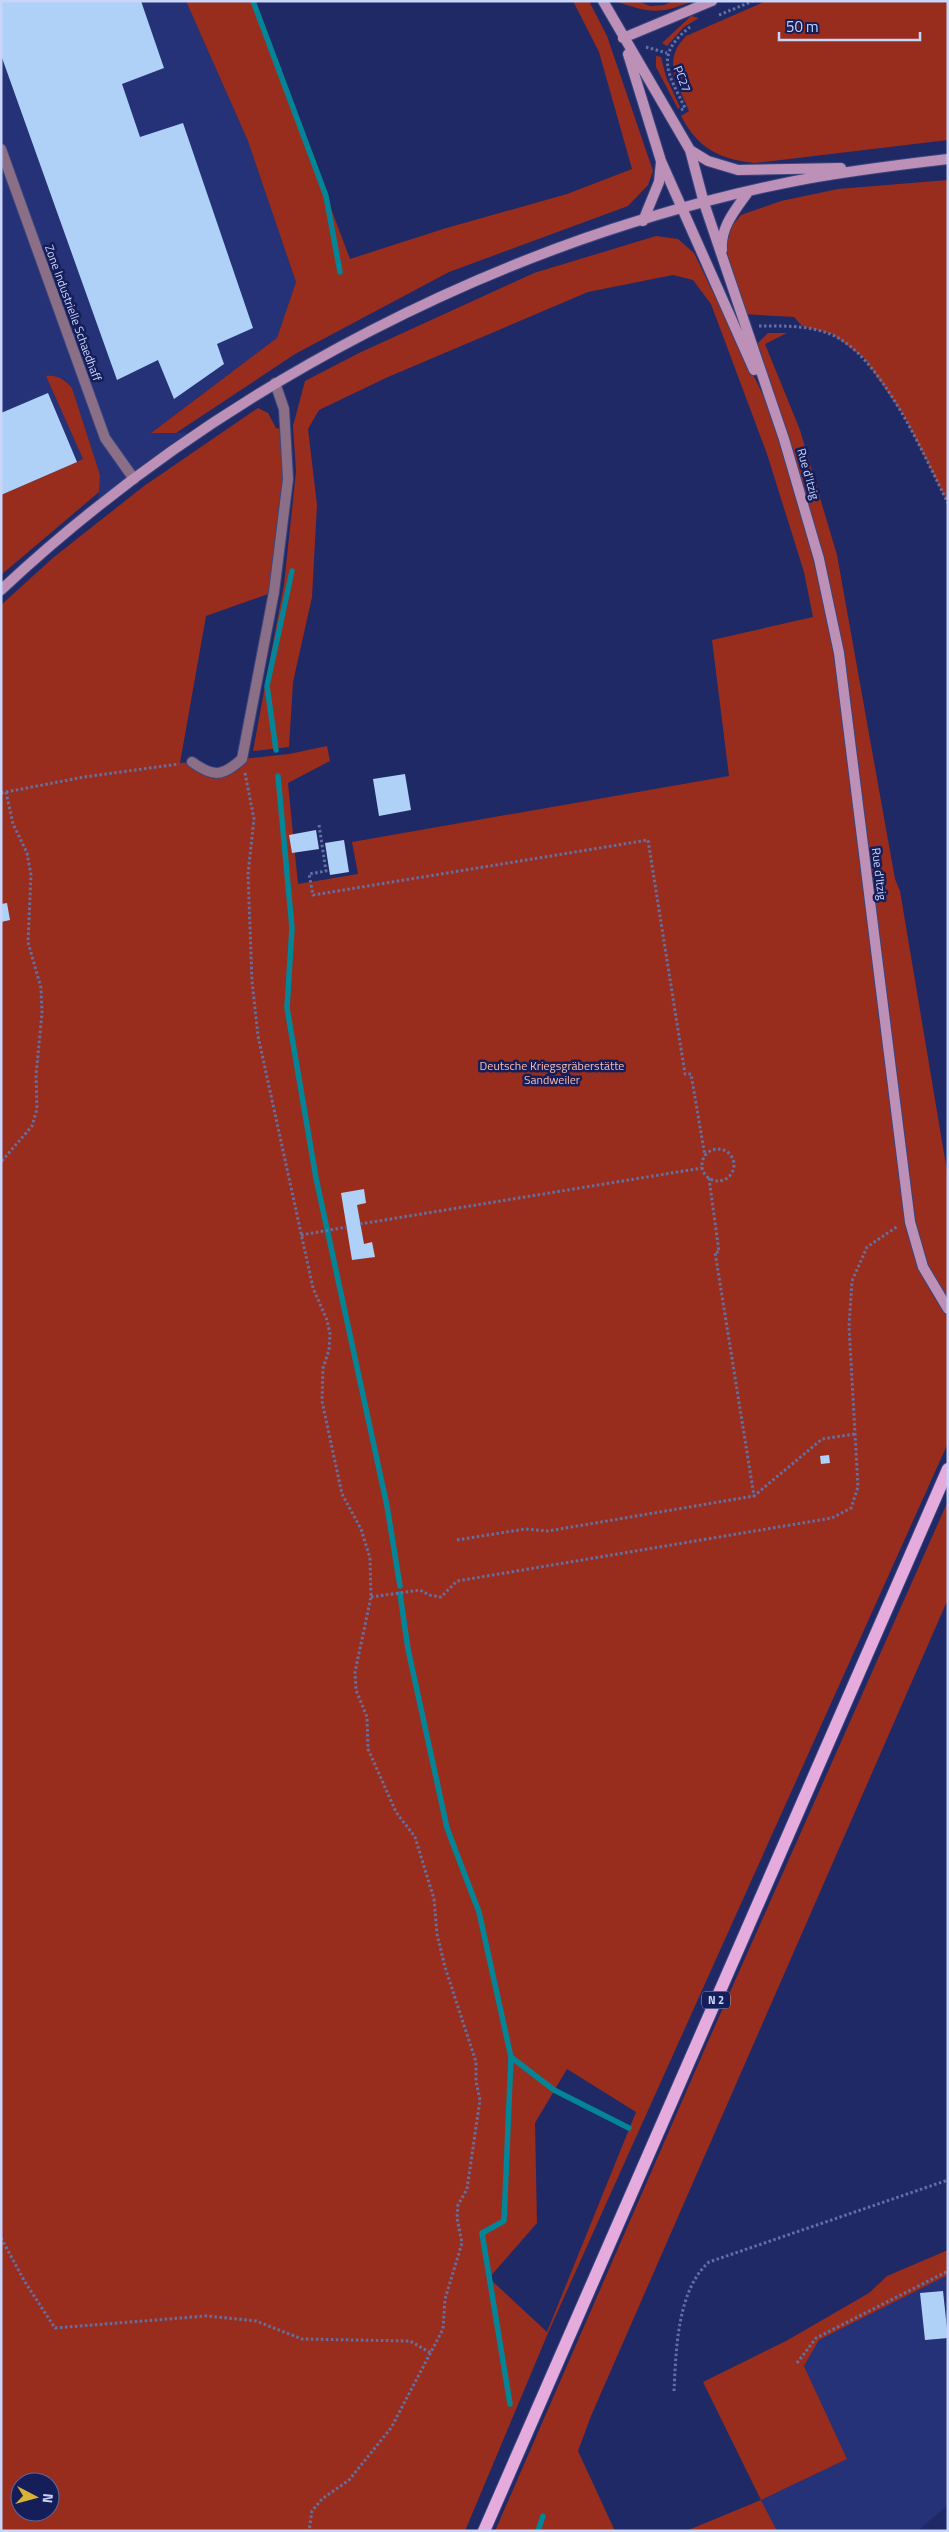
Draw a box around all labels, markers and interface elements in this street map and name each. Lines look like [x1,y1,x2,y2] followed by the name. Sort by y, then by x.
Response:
[779,10,920,42] scale bar
[786,15,819,38] text: 50 m
[669,63,696,95] street label: PC27
[40,242,107,384] street label: Zone Industrielle Schaedhaff
[792,446,825,502] street label: Rue d'Itzig
[867,847,892,901] street label: Rue d'Itzig
[480,1056,624,1089] park label: Deutsche Kriegsgräberstätte Sandweiler
[702,1992,730,2008] road number: N 2
[10,2472,60,2522] north arrow
[37,2492,59,2504] text: N

